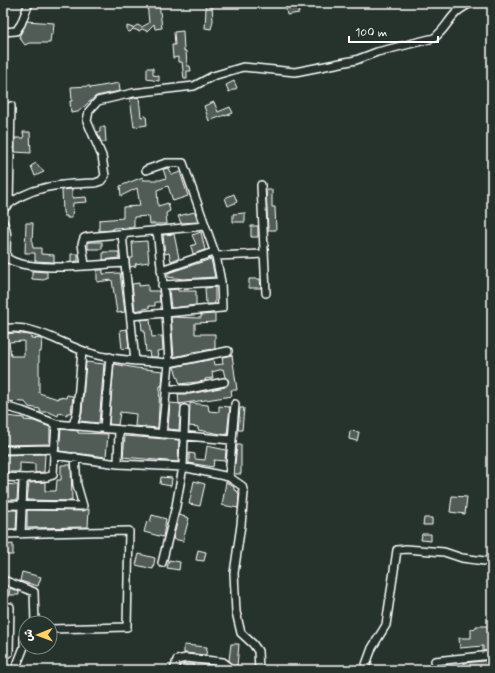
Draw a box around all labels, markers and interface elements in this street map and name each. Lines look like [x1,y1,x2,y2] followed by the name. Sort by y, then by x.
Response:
[349,18,438,44] scale bar
[355,25,387,41] text: 100 m
[18,615,58,655] north arrow
[22,629,36,641] text: ش

